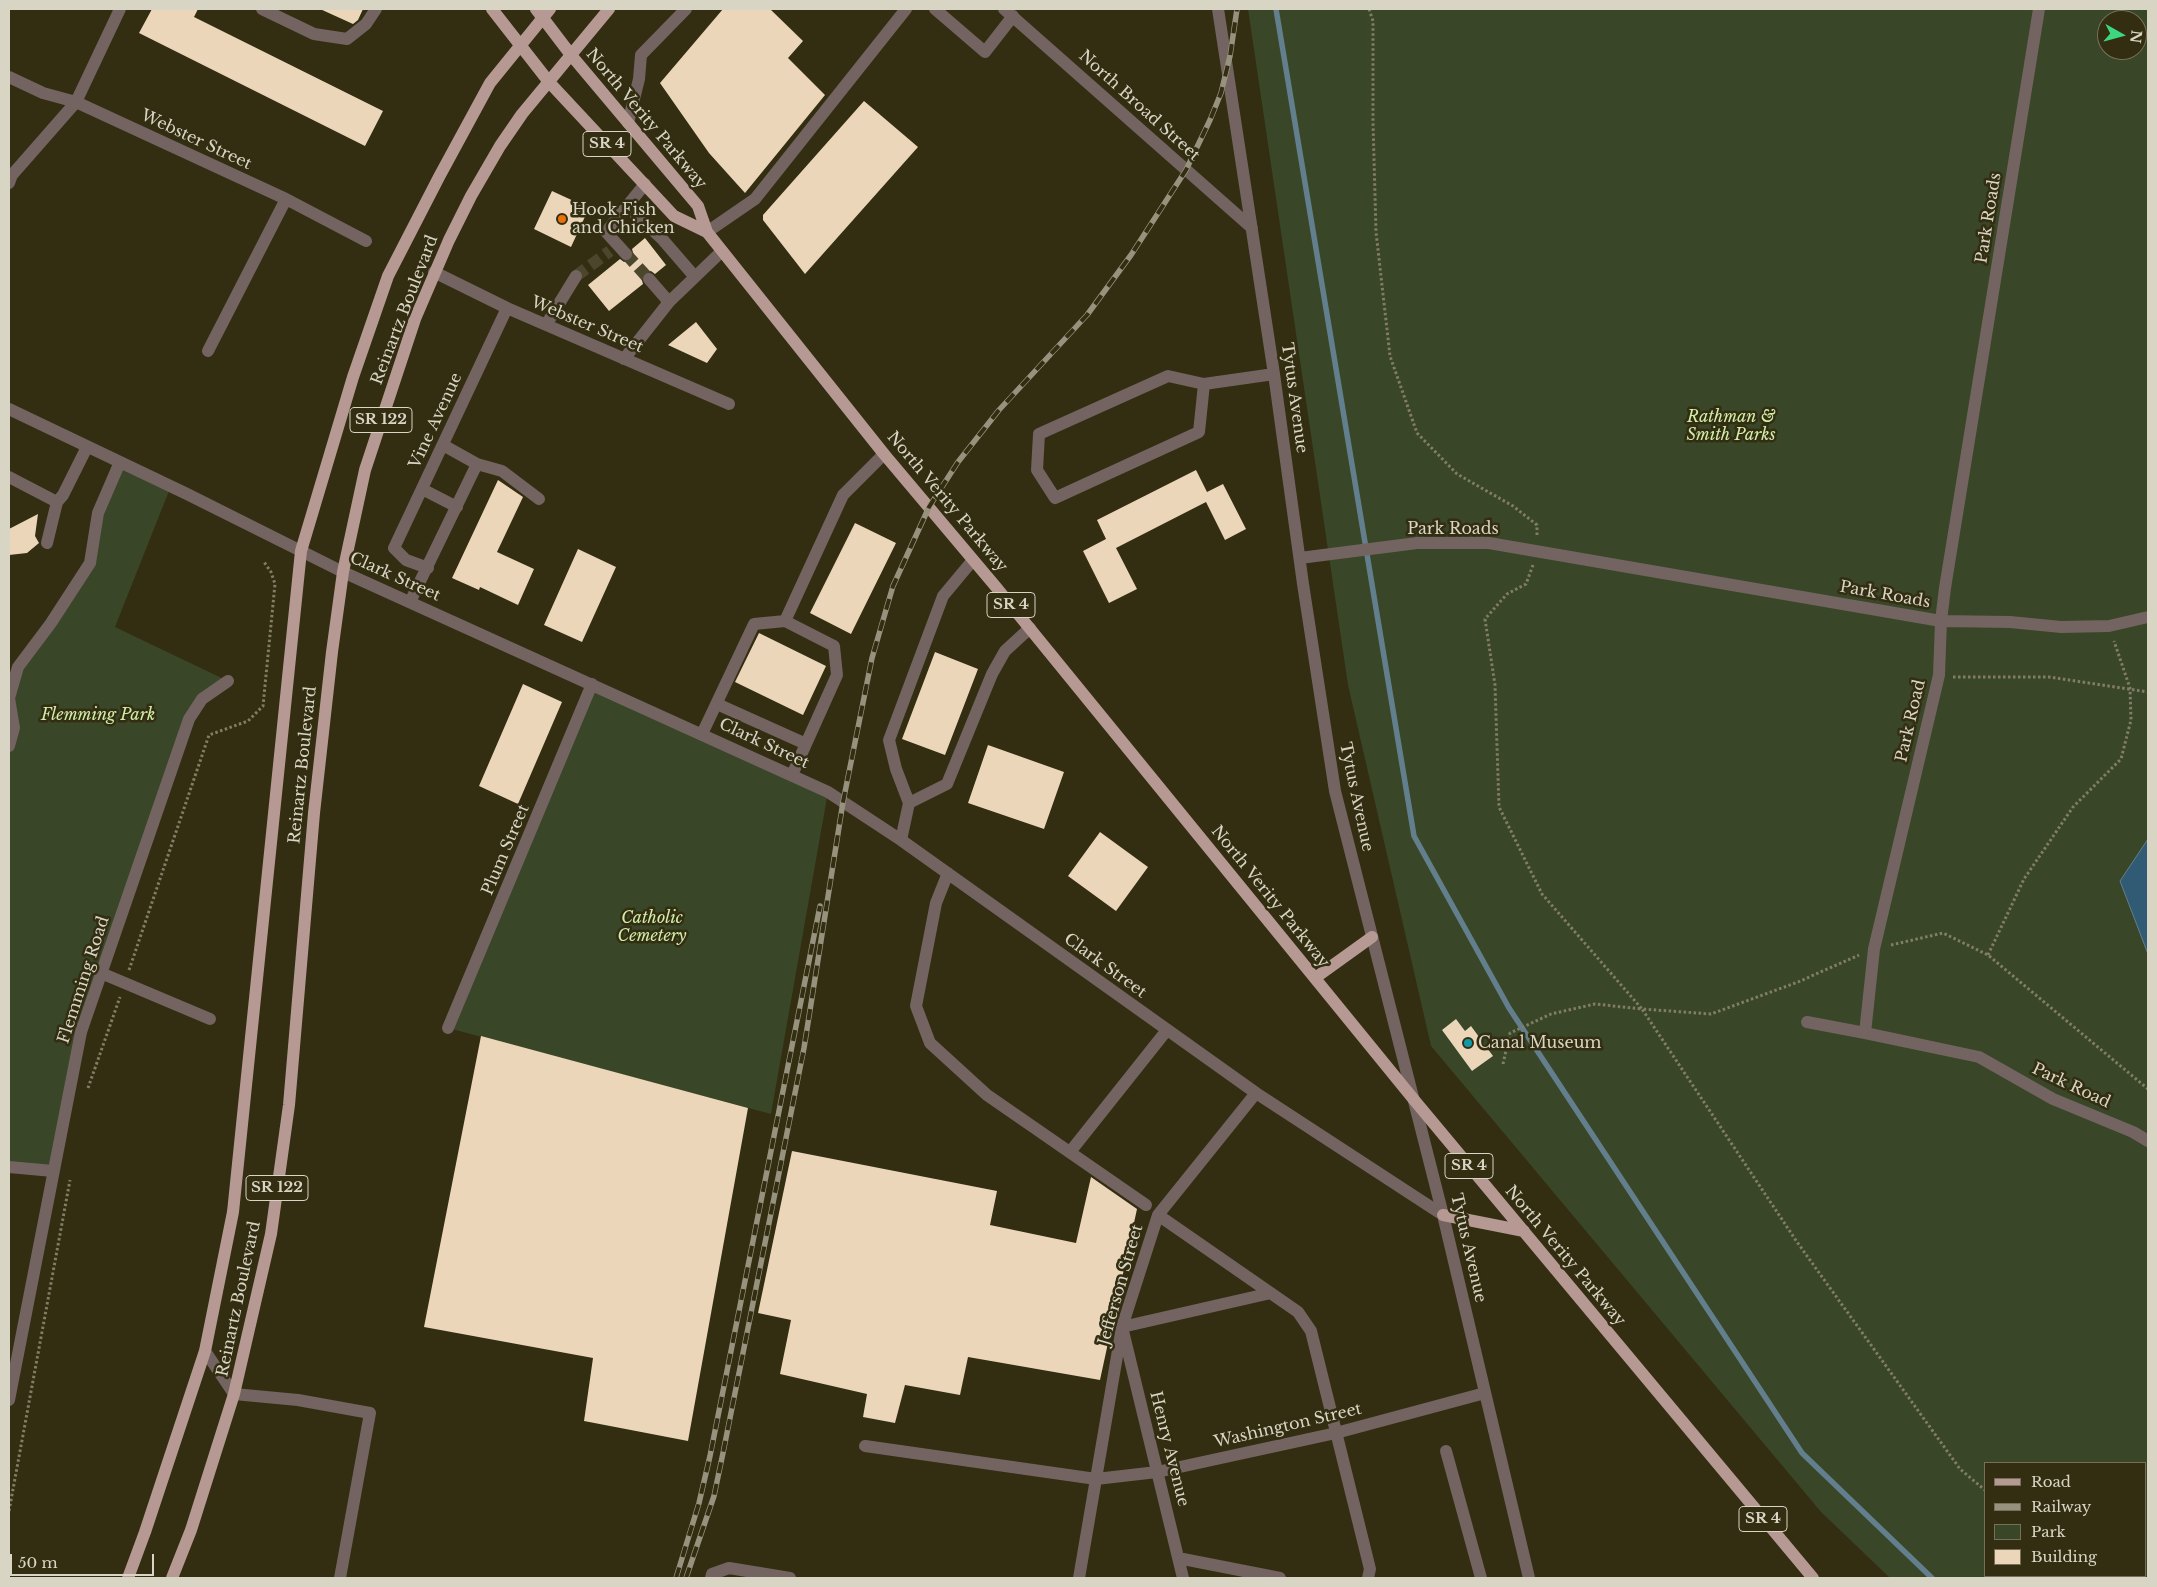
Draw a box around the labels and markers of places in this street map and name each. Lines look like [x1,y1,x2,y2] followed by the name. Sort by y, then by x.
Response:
[572,200,675,238] place label: Hook Fish and Chicken
[556,213,568,225] marker: Hook Fish and Chicken
[1478,1033,1602,1053] place label: Canal Museum
[1462,1037,1474,1049] marker: Canal Museum

